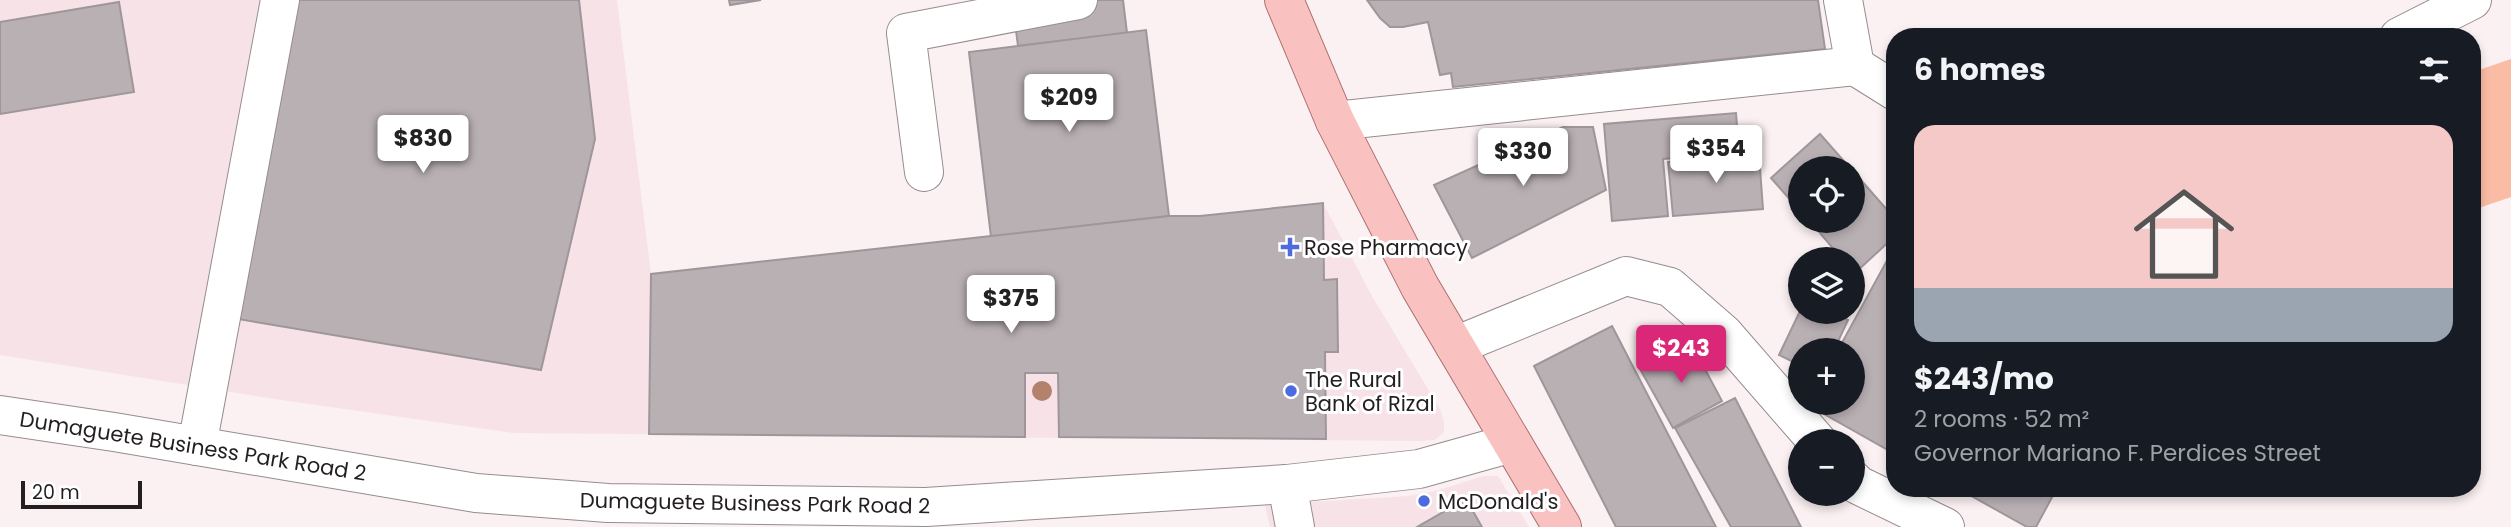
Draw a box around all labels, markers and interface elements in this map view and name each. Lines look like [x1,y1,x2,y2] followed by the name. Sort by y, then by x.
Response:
[1914,48,2046,91] text: 6 homes
[2415,51,2453,89] icon: filters
[1028,74,1110,134] pin: $209
[1040,81,1098,113] text: $209
[382,116,464,175] pin: $830
[394,122,452,154] text: $830
[1675,125,1757,185] pin: $354
[1482,128,1564,188] pin: $330
[1686,132,1746,164] text: $354
[1494,135,1552,167] text: $330
[1788,156,1865,506] map controls
[1788,156,1865,233] button: locate
[2121,171,2247,297] icon: home
[1304,233,1468,262] place label: Rose Pharmacy
[1282,239,1298,255] marker: Rose Pharmacy
[1788,247,1865,324] button: layers
[970,276,1052,335] pin: $375
[983,282,1039,314] text: $375
[1640,326,1722,385] pin: $243
[1652,332,1710,364] text: $243
[1788,338,1865,415] button: +
[1914,357,2054,400] text: $243/mo
[1305,365,1435,418] place label: The Rural Bank of Rizal
[1283,383,1299,399] marker: The Rural Bank of Rizal
[1914,403,2089,435] text: 2 rooms · 52 m²
[18,404,368,488] street label: Dumaguete Business Park Road 2
[1788,429,1865,506] button: −
[1914,437,2321,469] text: Governor Mariano F. Perdices Street
[21,478,142,510] scale bar
[32,479,80,506] text: 20 m
[580,485,930,521] street label: Dumaguete Business Park Road 2
[1438,487,1558,516] place label: McDonald's
[1416,493,1432,509] marker: McDonald's

